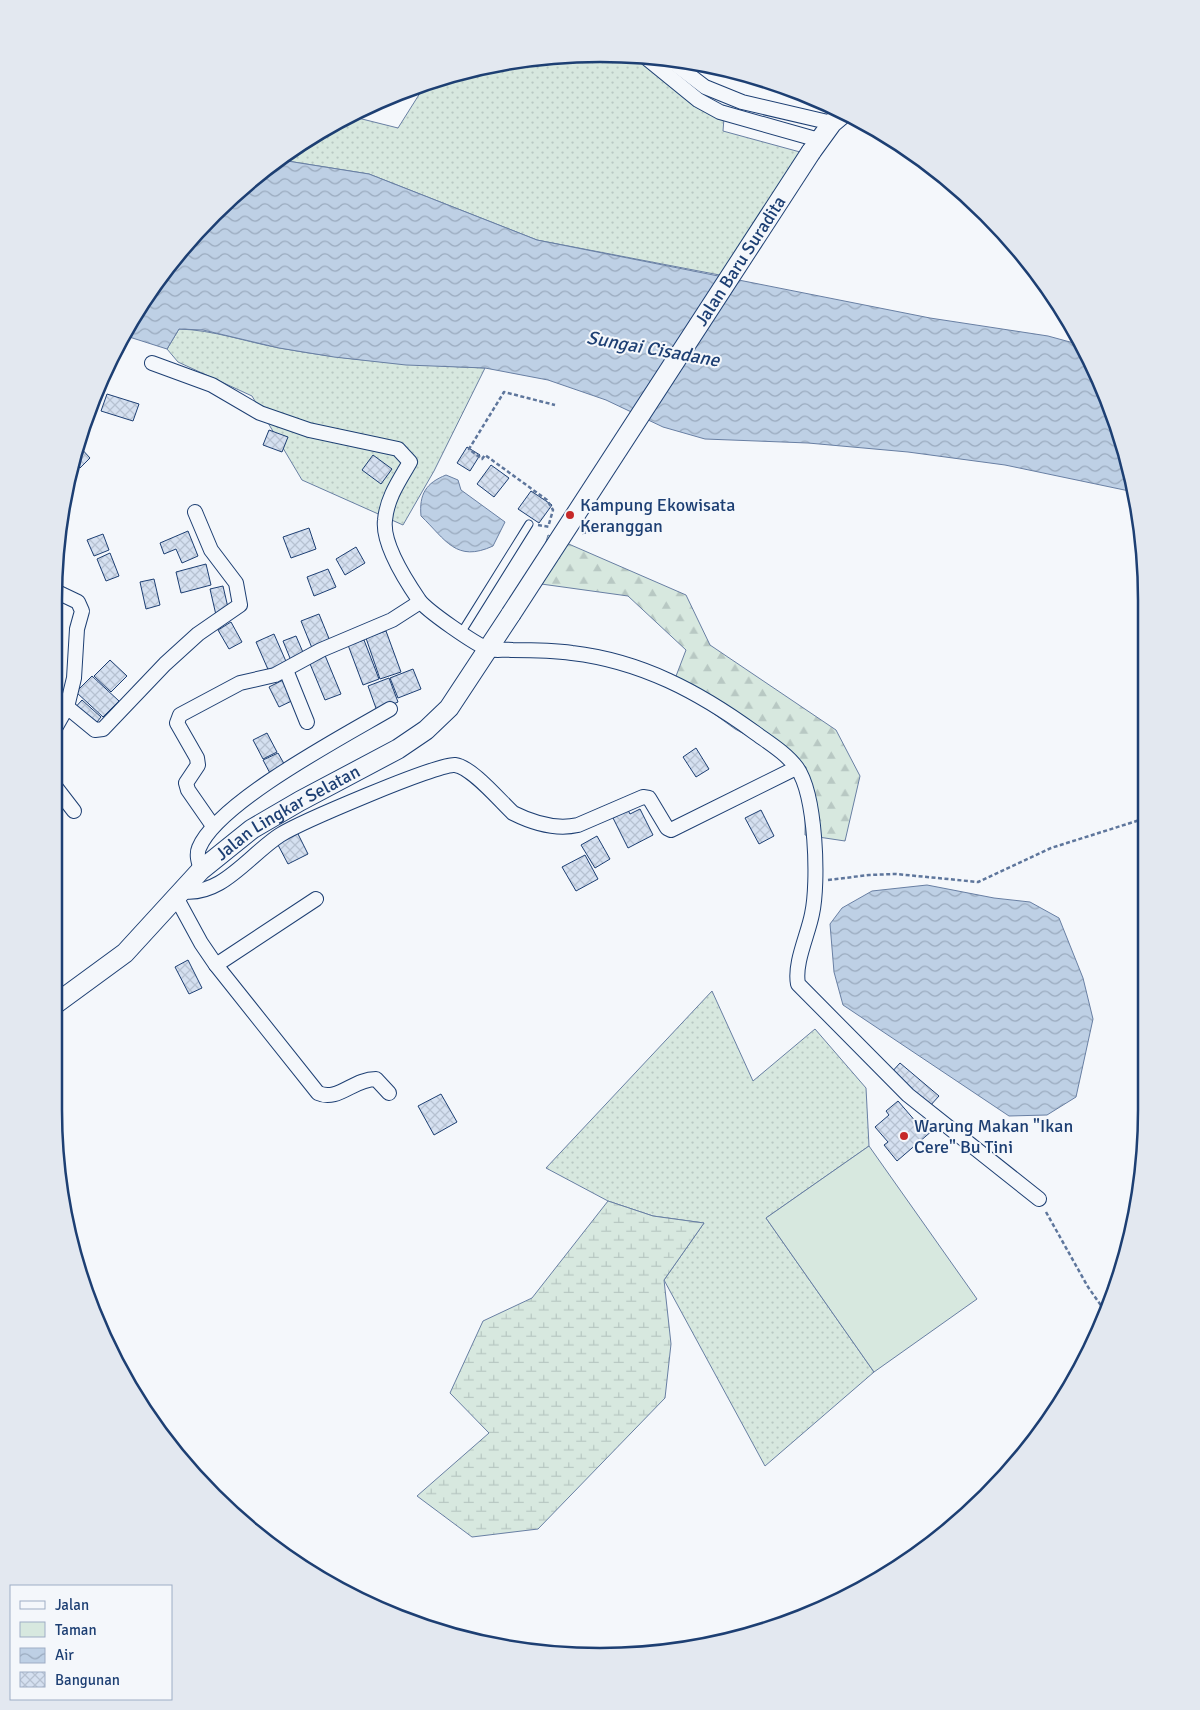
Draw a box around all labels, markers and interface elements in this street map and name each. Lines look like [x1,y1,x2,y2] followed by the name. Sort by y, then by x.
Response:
[690,192,791,330] street label: Jalan Baru Suradita
[585,326,723,373] water label: Sungai Cisadane
[580,494,735,537] place label: Kampung Ekowisata Keranggan
[564,509,576,521] marker: Kampung Ekowisata Keranggan
[211,760,364,865] street label: Jalan Lingkar Selatan
[914,1115,1073,1158] place label: Warung Makan "Ikan Cere" Bu Tini
[898,1130,910,1142] marker: Warung Makan "Ikan Cere" Bu Tini
[10,1585,172,1700] legend
[55,1596,89,1614] text: Jalan
[55,1621,97,1639] text: Taman
[55,1646,74,1664] text: Air
[55,1671,120,1689] text: Bangunan

